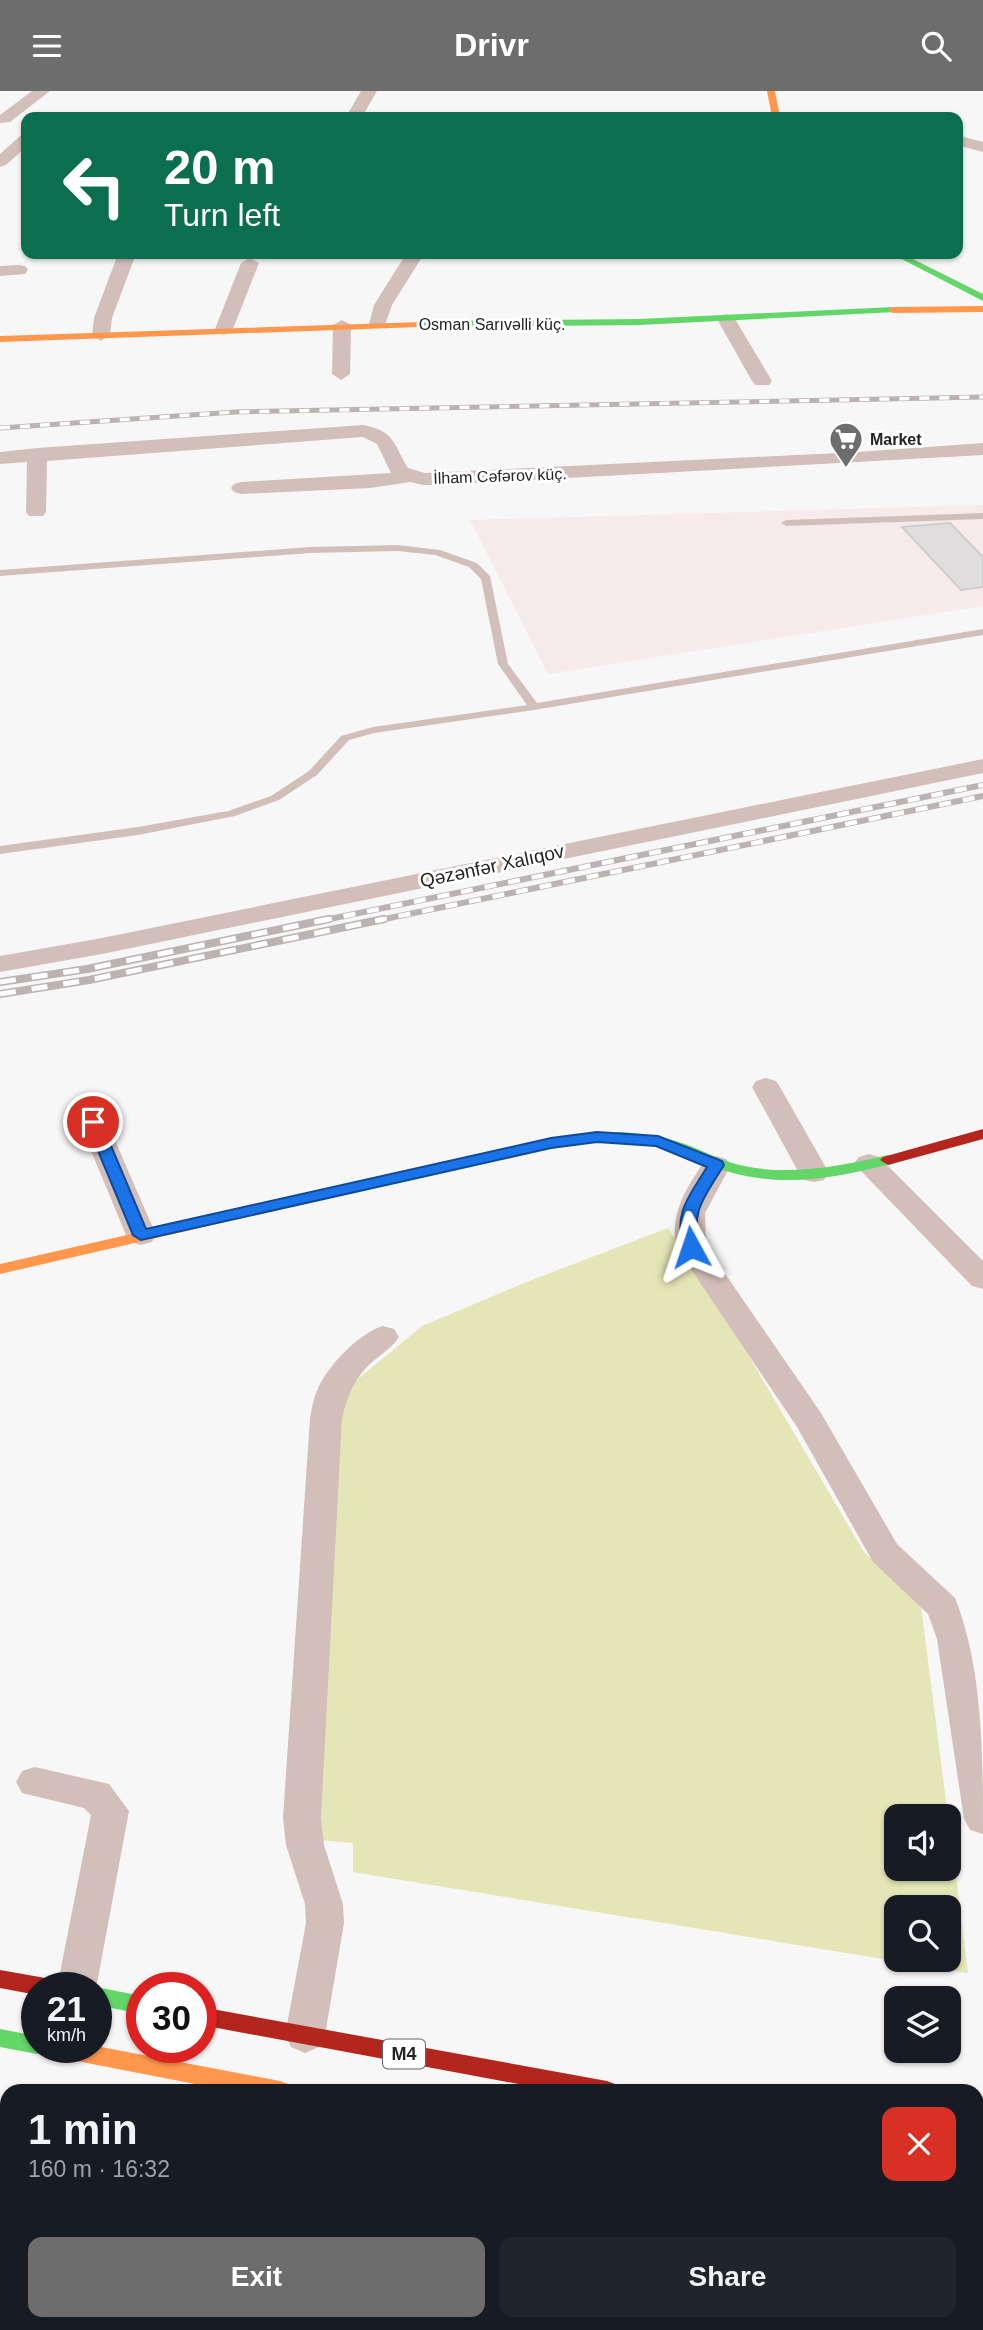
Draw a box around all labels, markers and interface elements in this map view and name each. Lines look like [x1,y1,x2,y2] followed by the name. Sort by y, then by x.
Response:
[28,27,66,65] icon: menu
[454,27,529,63] text: Drivr
[917,27,955,65] icon: search
[49,140,140,231] icon: left
[164,140,276,194] text: 20 m
[164,197,280,233] text: Turn left
[419,316,565,333] street label: Osman Sarıvəlli küç.
[827,420,865,469] supermarket icon: Market
[870,431,922,448] place label: Market
[433,464,567,487] street label: İlham Cəfərov küç.
[418,840,566,892] street label: Qəzənfər Xalıqov
[63,1092,123,1152] pin
[74,1103,112,1141] icon: arrive
[654,1210,728,1284] position arrow
[884,1804,961,2063] map controls
[884,1804,961,1881] button: sound
[884,1895,961,1972] button: search
[126,1972,217,2063] speed limit sign: 30
[884,1986,961,2063] button: layers
[47,1989,86,2028] text: 21
[47,2025,86,2045] text: km/h
[383,2040,425,2069] road number: M4
[28,2106,138,2153] text: 1 min
[882,2107,956,2181] button: close
[28,2156,170,2182] text: 160 m · 16:32
[28,2237,485,2317] button: Exit
[499,2237,956,2317] button: Share

